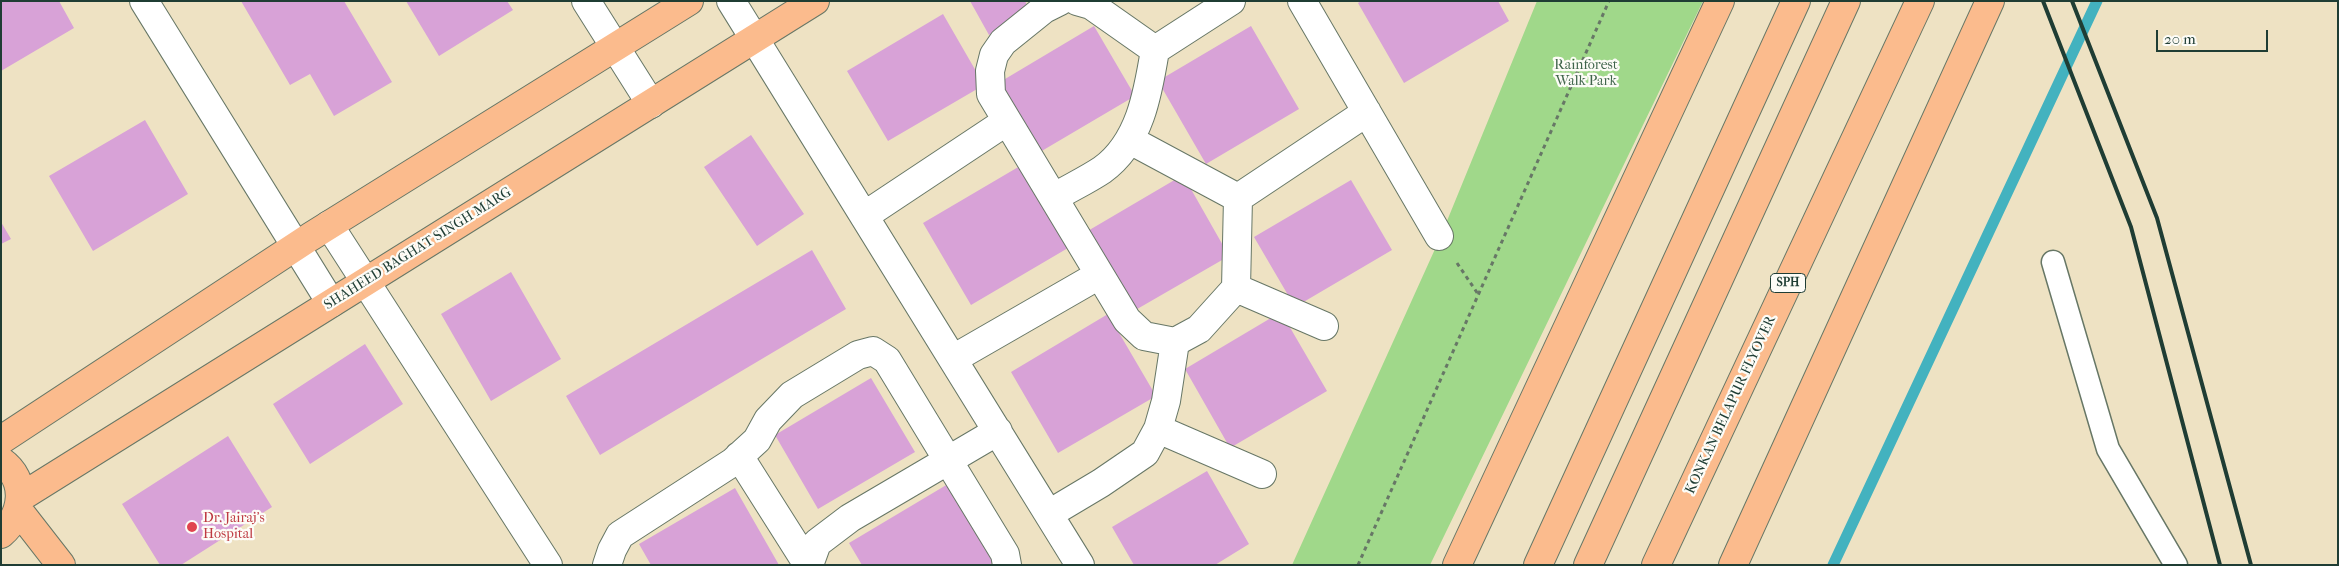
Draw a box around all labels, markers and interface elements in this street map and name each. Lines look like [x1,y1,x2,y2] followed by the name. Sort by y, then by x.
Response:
[2159,20,2272,52] scale bar
[2164,30,2196,48] text: 20 m
[1554,58,1618,90] park label: Rainforest Walk Park
[321,184,515,314] street label: SHAHEED BAGHAT SINGH MARG
[1770,274,1806,292] road number: SPH
[1682,313,1780,497] street label: KONKAN BELAPUR FLYOVER
[203,511,265,544] place label: Dr. Jairaj's Hospital
[185,520,199,534] marker: Dr. Jairaj's Hospital

